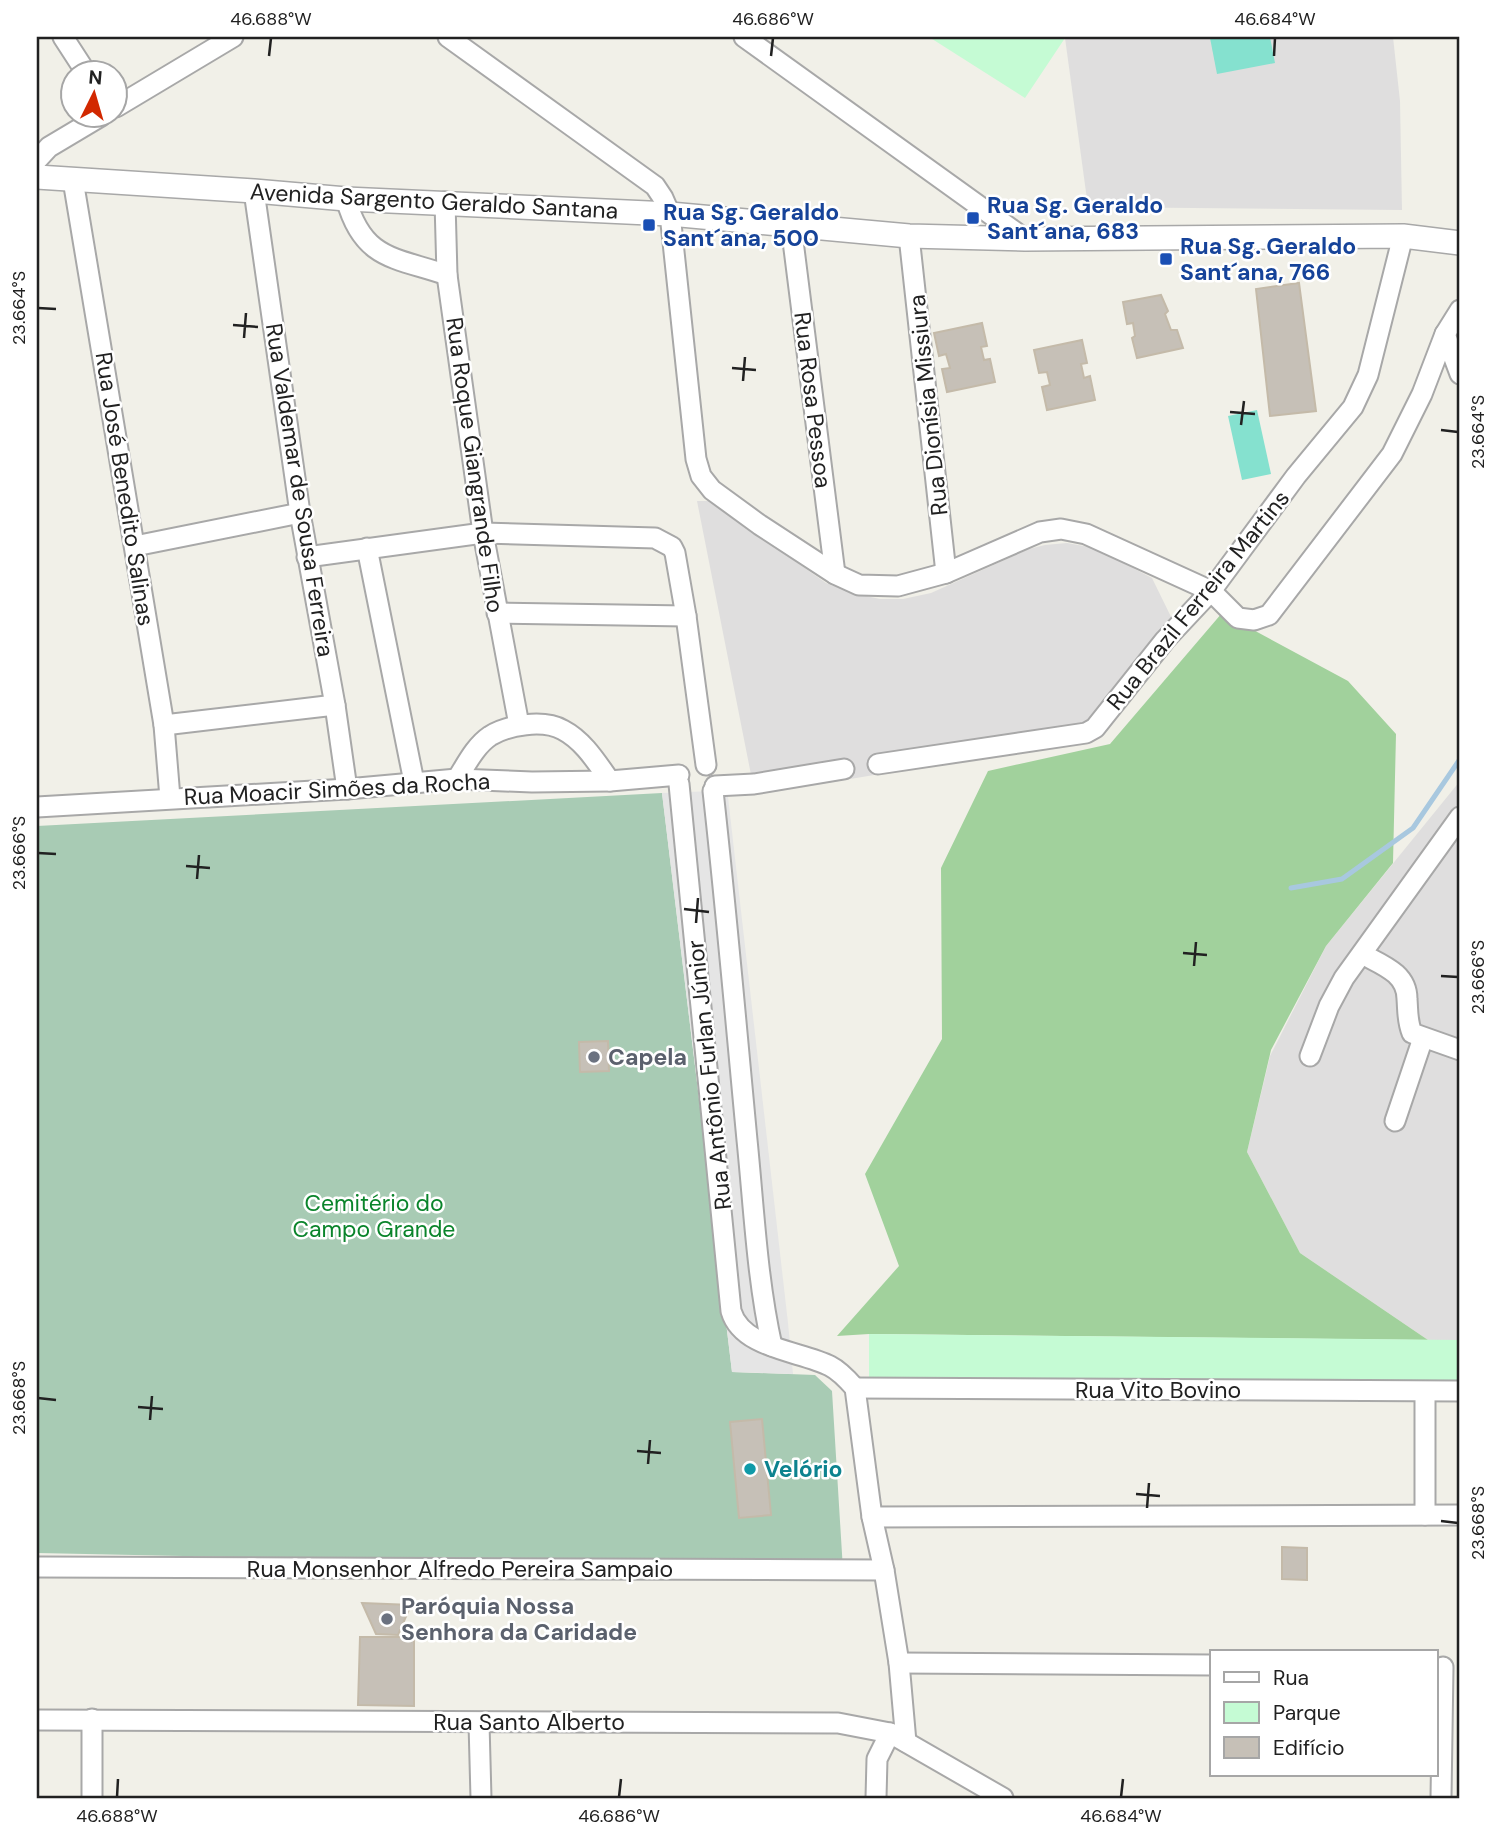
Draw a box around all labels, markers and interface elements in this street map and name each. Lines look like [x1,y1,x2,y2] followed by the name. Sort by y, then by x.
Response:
[230,7,312,31] text: 46.688°W
[732,7,814,31] text: 46.686°W
[1234,7,1316,31] text: 46.684°W
[60,60,130,130] north arrow
[87,65,103,91] text: N
[249,176,619,226] street label: Avenida Sargento Geraldo Santana
[987,190,1163,246] place label: Rua Sg. Geraldo Sant´ana, 683
[663,197,839,253] place label: Rua Sg. Geraldo Sant´ana, 500
[965,210,981,226] marker: Rua Sg. Geraldo Sant´ana, 683
[641,217,657,233] marker: Rua Sg. Geraldo Sant´ana, 500
[1180,231,1356,287] place label: Rua Sg. Geraldo Sant´ana, 766
[1158,251,1174,267] marker: Rua Sg. Geraldo Sant´ana, 766
[7,271,31,345] text: 23.664°S
[901,293,955,517] street label: Rua Dionísia Missiura
[787,310,839,490] street label: Rua Rosa Pessoa
[439,315,511,615] street label: Rua Roque Giangrande Filho
[259,321,341,659] street label: Rua Valdemar de Sousa Ferreira
[89,350,161,628] street label: Rua José Benedito Salinas
[1466,395,1490,469] text: 23.664°S
[1100,484,1296,716] street label: Rua Brazil Ferreira Martins
[183,766,491,812] street label: Rua Moacir Simões da Rocha
[7,816,31,890] text: 23.666°S
[680,939,738,1211] street label: Rua Antônio Furlan Júnior
[1466,940,1490,1014] text: 23.666°S
[608,1042,687,1072] place label: Capela
[586,1049,602,1065] marker: Capela
[293,1188,455,1244] park label: Cemitério do Campo Grande
[7,1361,31,1435] text: 23.668°S
[1075,1375,1241,1405] street label: Rua Vito Bovino
[764,1454,843,1484] place label: Velório
[742,1461,758,1477] marker: Velório
[1466,1486,1490,1560] text: 23.668°S
[247,1554,673,1584] street label: Rua Monsenhor Alfredo Pereira Sampaio
[401,1591,637,1647] place label: Paróquia Nossa Senhora da Caridade
[379,1611,395,1627] marker: Paróquia Nossa Senhora da Caridade
[1210,1650,1438,1776] legend
[1273,1664,1309,1692] text: Rua
[1273,1699,1341,1727] text: Parque
[433,1707,625,1737] street label: Rua Santo Alberto
[1273,1734,1344,1762] text: Edifício
[76,1804,158,1828] text: 46.688°W
[578,1804,660,1828] text: 46.686°W
[1080,1804,1162,1828] text: 46.684°W

